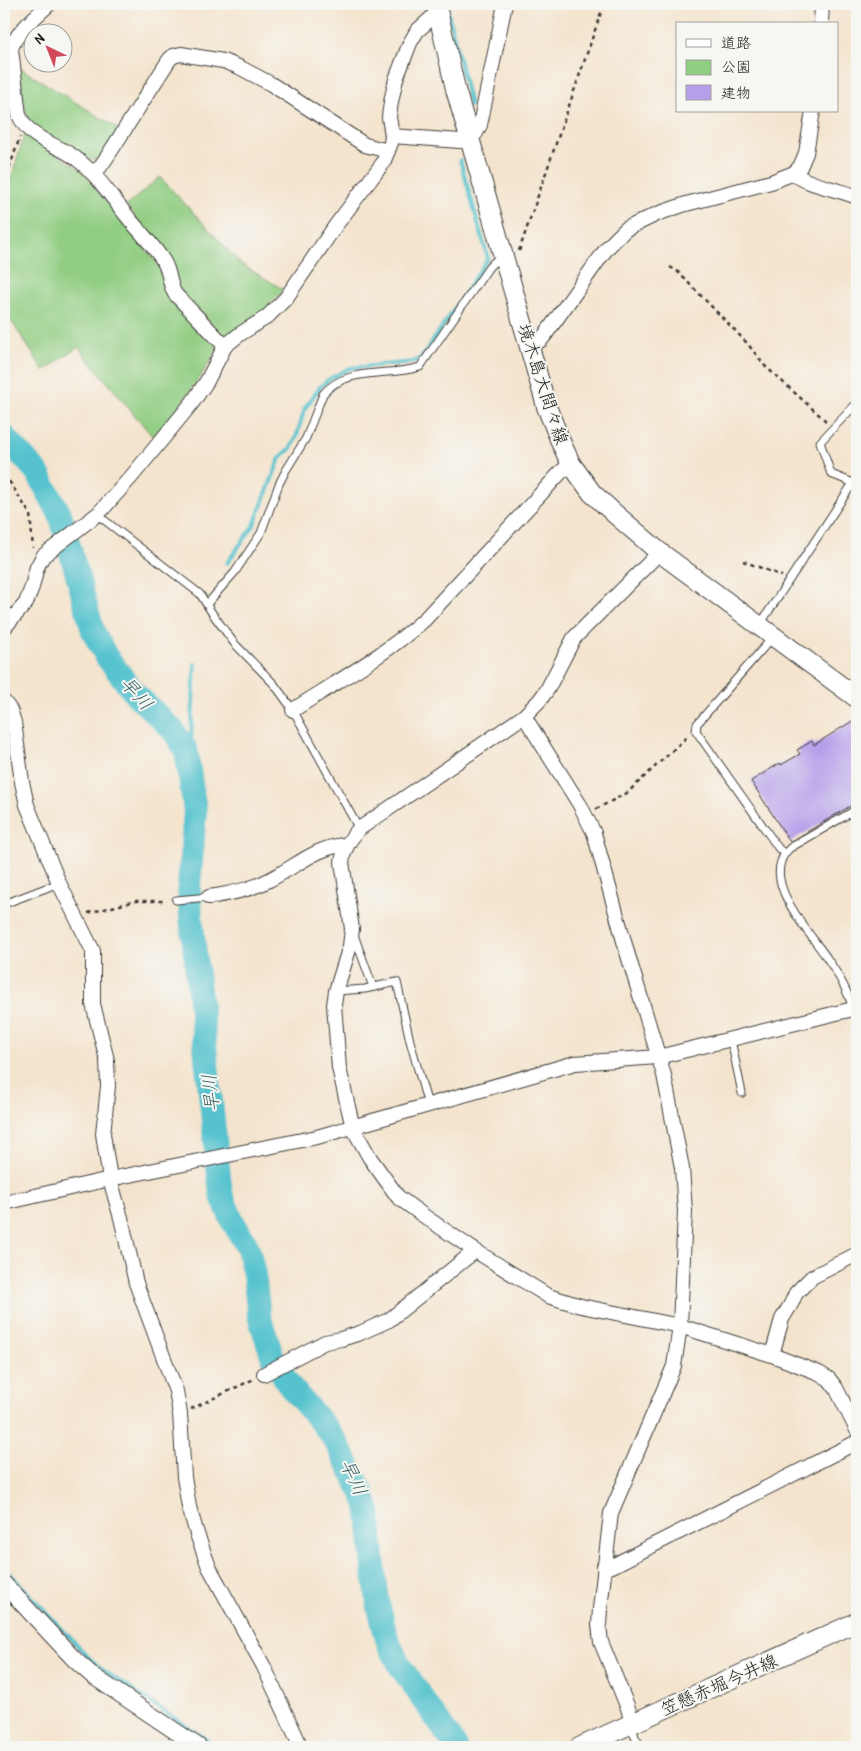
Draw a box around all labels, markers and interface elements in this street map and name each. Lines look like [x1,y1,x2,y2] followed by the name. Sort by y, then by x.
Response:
[22,22,72,72] north arrow
[676,22,838,112] legend
[30,28,48,48] text: N
[721,32,751,53] text: 道路
[721,56,751,77] text: 公園
[721,82,751,103] text: 建物
[512,320,575,448] street label: 境木島大間々線
[115,670,159,716] water label: 早川
[195,1073,225,1113] water label: 早川
[334,1454,374,1500] water label: 早川
[656,1647,781,1722] street label: 笠懸赤堀今井線

